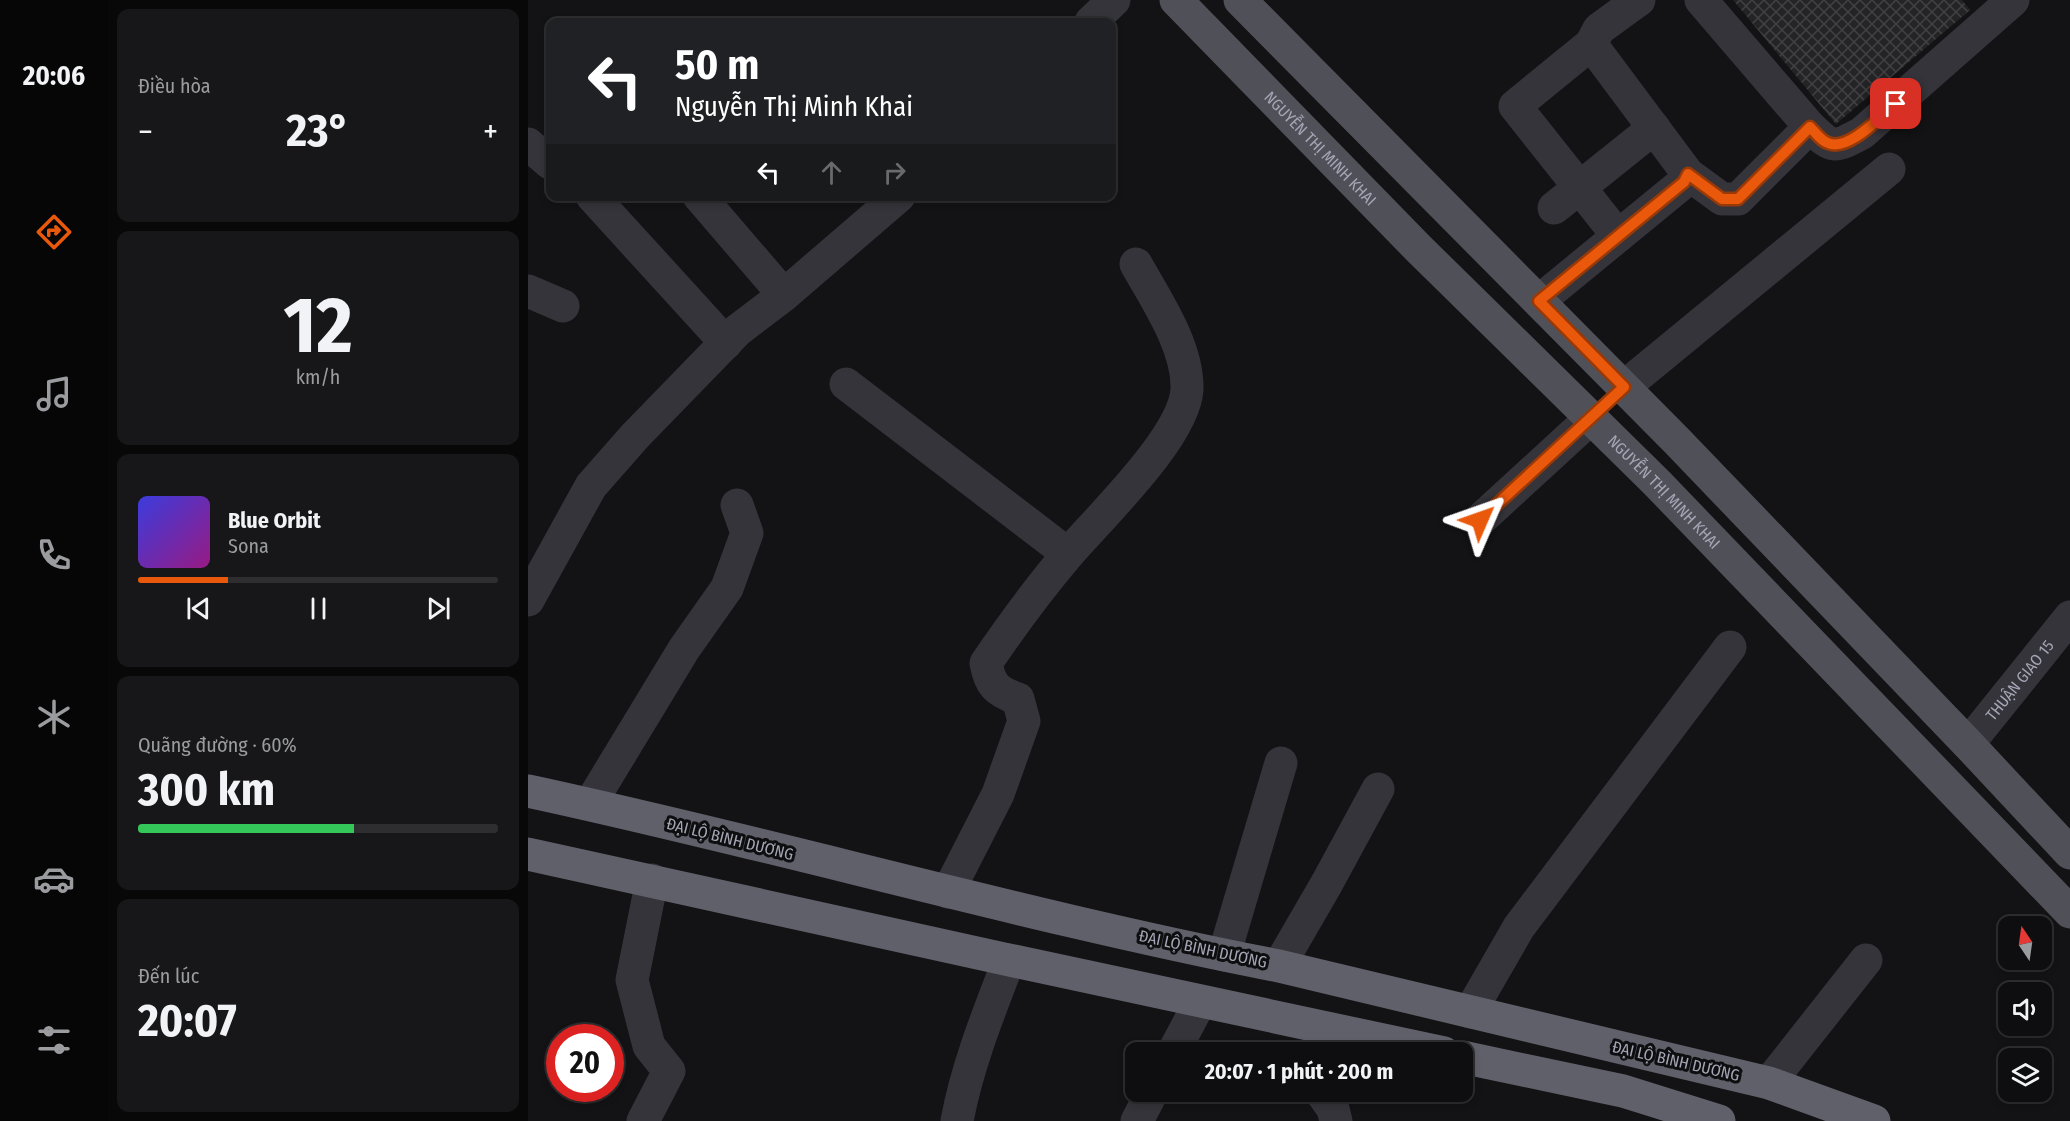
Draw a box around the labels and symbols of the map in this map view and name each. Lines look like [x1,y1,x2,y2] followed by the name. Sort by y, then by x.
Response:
[1870,78,1921,129] pin
[1261,87,1380,209] street label: NGUYỄN THỊ MINH KHAI
[1604,431,1724,552] street label: NGUYỄN THỊ MINH KHAI
[1448,488,1512,552] position arrow
[1981,636,2057,724] street label: THUẬN GIAO 15
[664,814,796,864] street label: ĐẠI LỘ BÌNH DƯƠNG
[1998,916,2052,970] north arrow
[1137,926,1269,972] street label: ĐẠI LỘ BÌNH DƯƠNG
[546,1024,624,1102] speed limit sign: 20
[1610,1037,1742,1085] street label: ĐẠI LỘ BÌNH DƯƠNG

